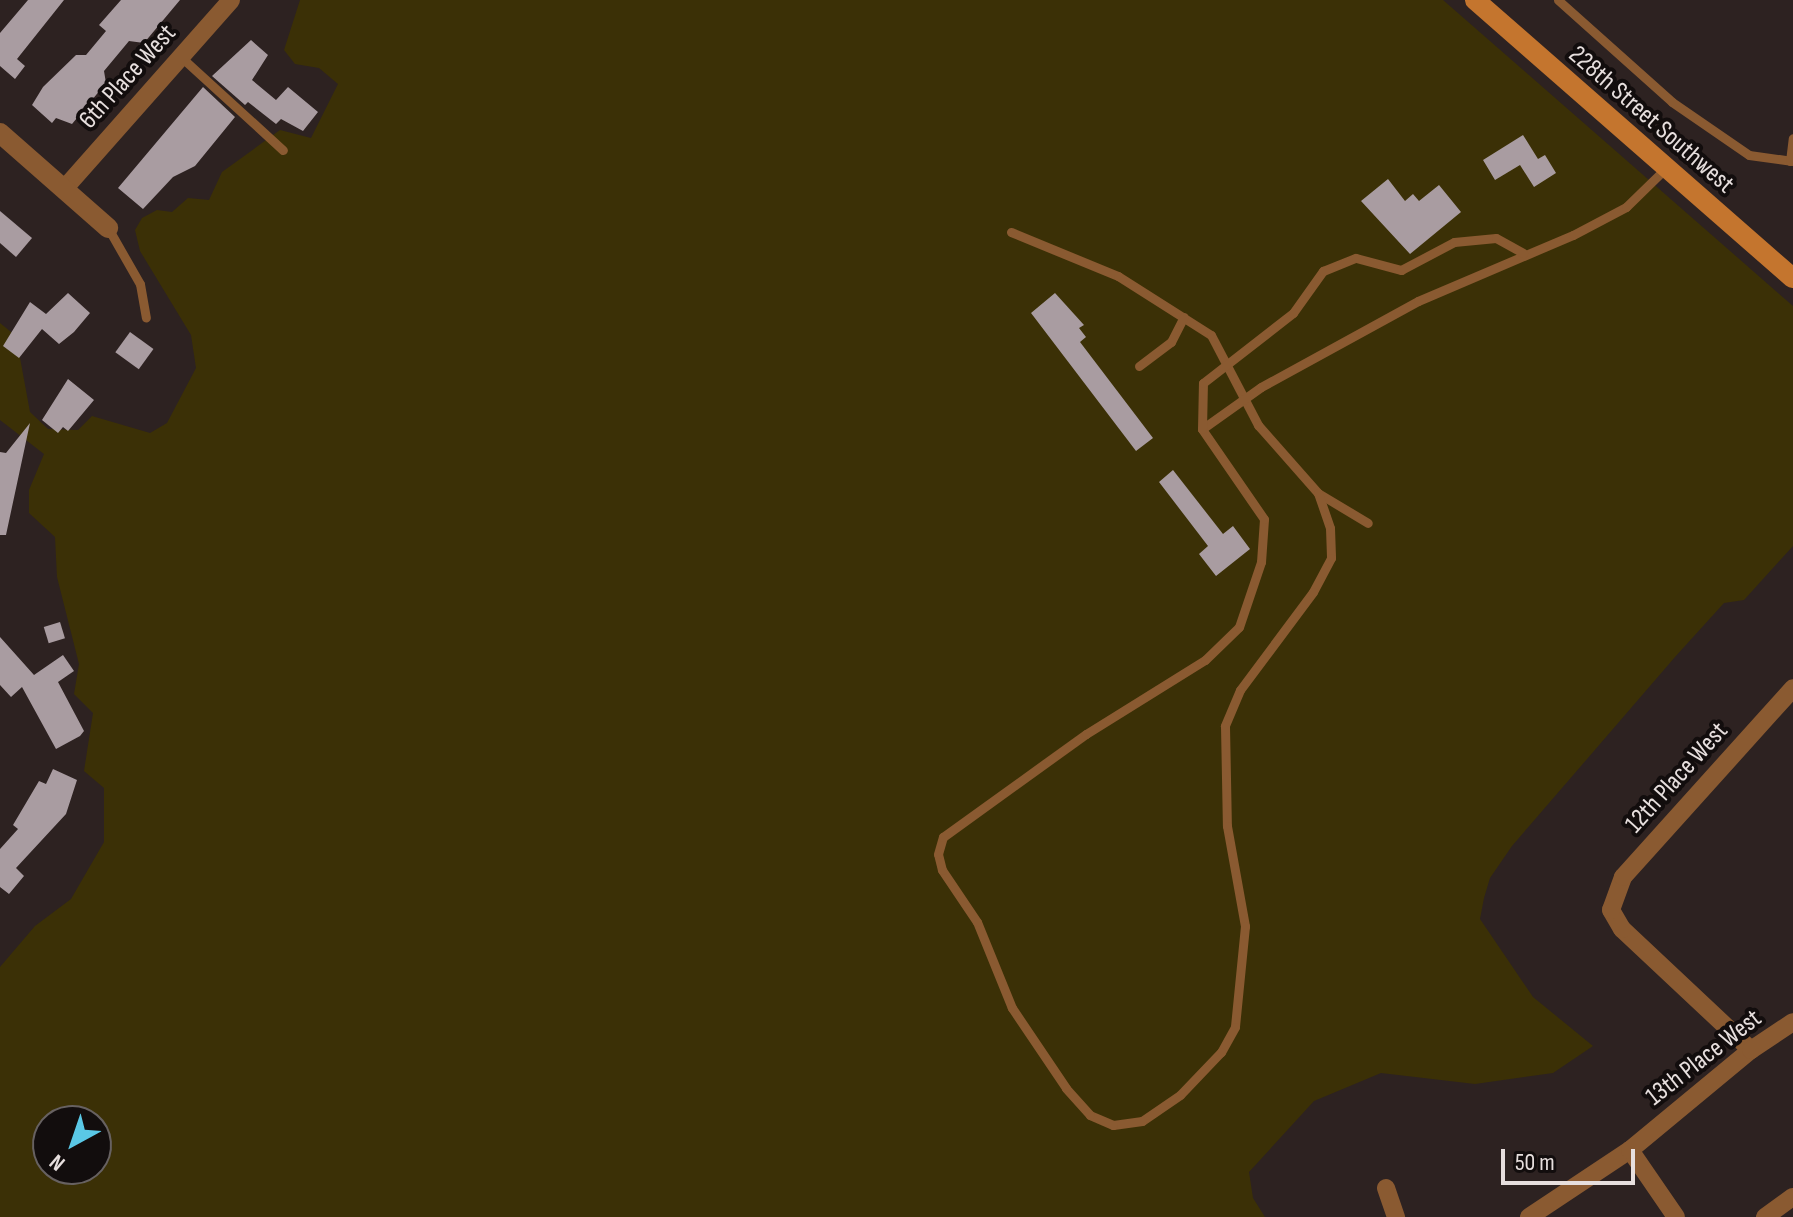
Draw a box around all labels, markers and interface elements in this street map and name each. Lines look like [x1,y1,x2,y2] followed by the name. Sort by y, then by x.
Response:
[73,18,183,136] street label: 6th Place West
[1562,40,1740,200] street label: 228th Street Southwest
[1619,716,1735,840] street label: 12th Place West
[1640,1003,1768,1113] street label: 13th Place West
[32,1105,112,1185] north arrow
[1505,1133,1639,1183] scale bar
[44,1148,71,1176] text: N
[1515,1148,1555,1177] text: 50 m

